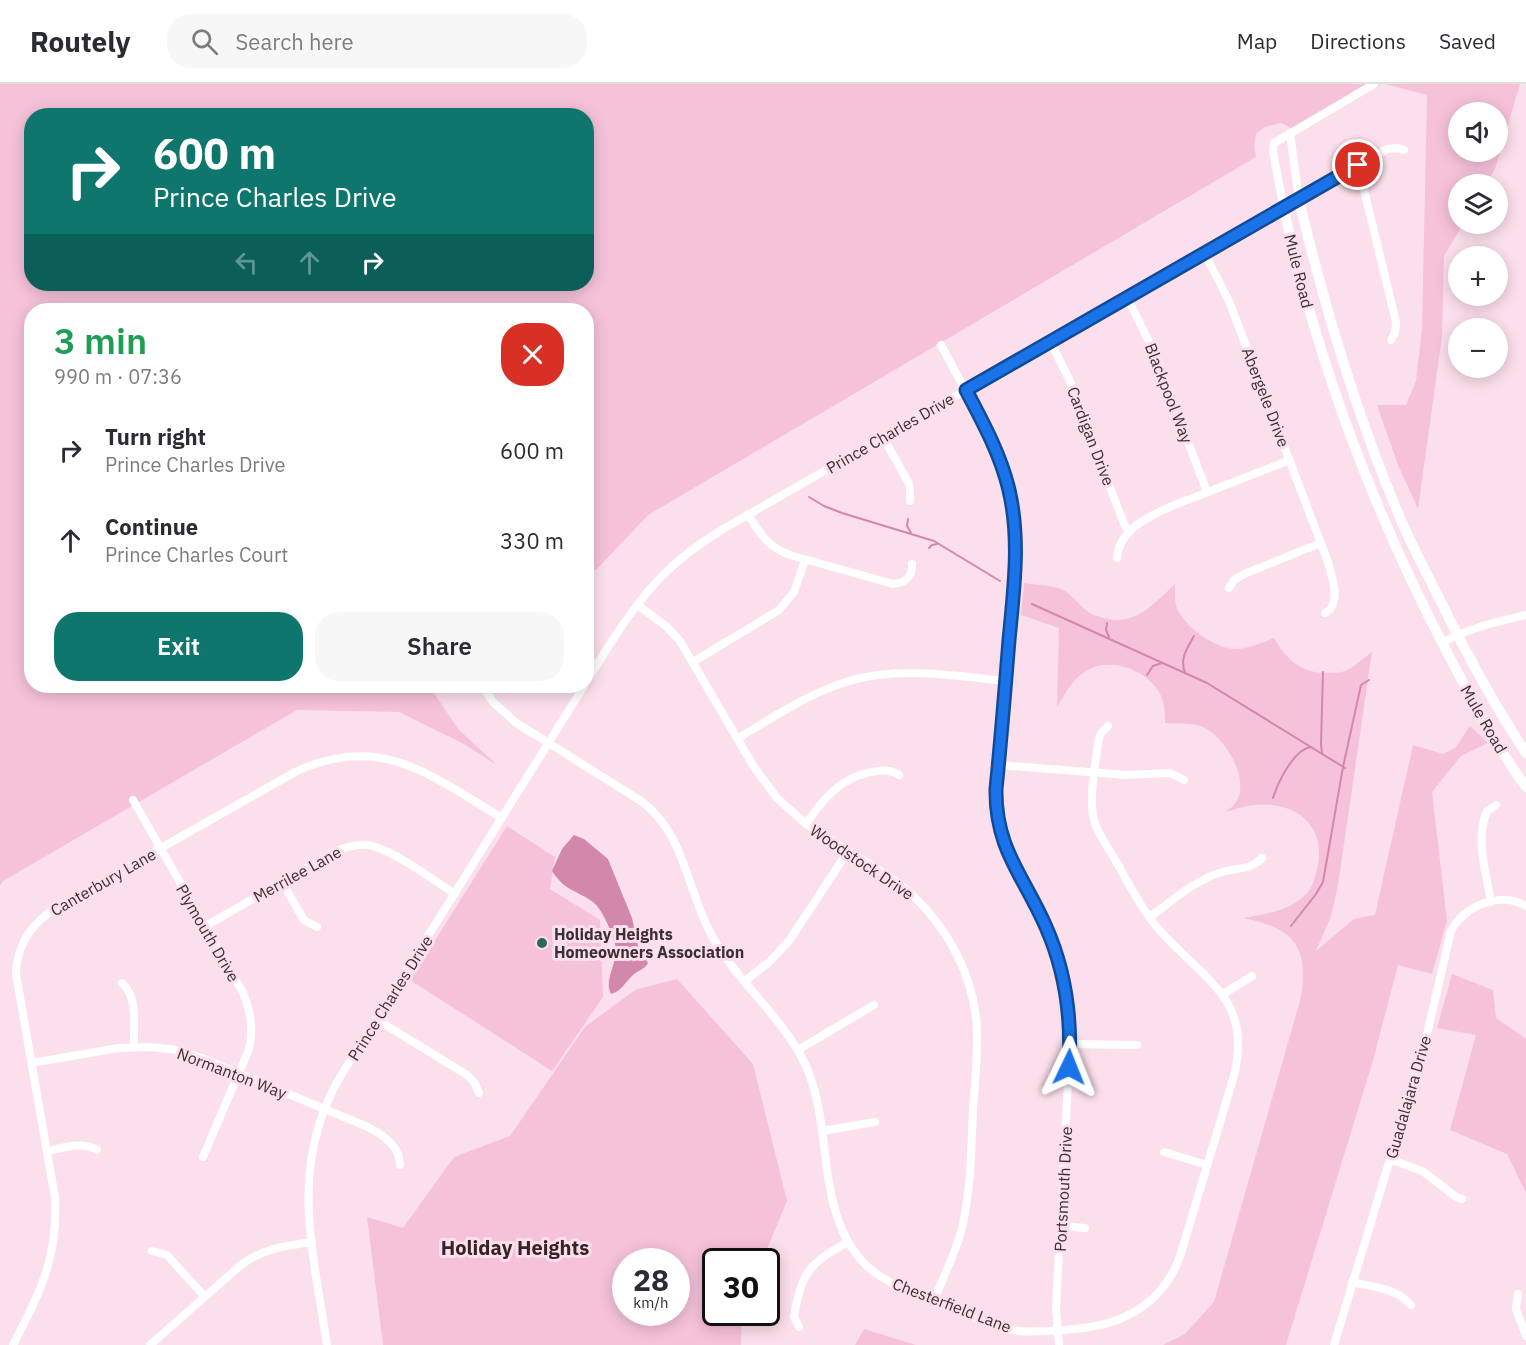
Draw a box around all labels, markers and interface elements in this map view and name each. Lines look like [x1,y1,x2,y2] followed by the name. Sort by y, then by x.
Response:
[167,14,587,68] search box
[30,23,131,60] text: Routely
[188,25,221,58] icon: search
[236,27,354,56] text: Search here
[1237,27,1277,55] text: Map
[1310,27,1406,55] text: Directions
[1439,27,1496,55] text: Saved
[1448,102,1508,378] map controls
[1448,102,1508,162] button: sound
[153,126,276,181] text: 600 m
[54,132,132,210] icon: right
[1332,139,1383,190] pin
[1341,148,1374,181] icon: arrive
[1448,174,1508,234] button: layers
[153,179,397,214] text: Prince Charles Drive
[1280,232,1318,310] street label: Mule Road
[230,246,263,279] icon: left
[293,246,326,279] icon: ahead
[356,246,389,279] icon: right
[1448,246,1508,306] button: +
[54,317,147,364] text: 3 min
[1448,318,1508,378] button: −
[501,323,564,386] button: close
[1141,340,1197,446] street label: Blackpool Way
[1238,344,1294,450] street label: Abergele Drive
[54,363,182,390] text: 990 m · 07:36
[1063,384,1119,489] street label: Cardigan Drive
[823,388,958,478] street label: Prince Charles Drive
[105,422,206,451] text: Turn right
[54,434,87,467] icon: right
[500,436,564,465] text: 600 m
[105,451,285,478] text: Prince Charles Drive
[105,512,198,541] text: Continue
[54,524,87,557] icon: ahead
[500,526,564,555] text: 330 m
[105,541,288,568] text: Prince Charles Court
[54,612,303,681] button: Exit
[315,612,564,681] button: Share
[1456,681,1512,757] street label: Mule Road
[806,820,918,904] street label: Woodstock Drive
[249,841,345,906] street label: Merrilee Lane
[47,844,159,920] street label: Canterbury Lane
[172,881,244,986] street label: Plymouth Drive
[554,924,744,962] place label: Holiday Heights Homeowners Association
[343,931,437,1064] street label: Prince Charles Drive
[535,936,549,950] marker: Holiday Heights Homeowners Association
[1381,1033,1435,1161] street label: Guadalajara Drive
[1037,1035,1101,1099] position arrow
[174,1043,290,1103] street label: Normanton Way
[1050,1126,1076,1252] street label: Portsmouth Drive
[441,1234,589,1261] district label: Holiday Heights
[702,1248,780,1326] speed limit sign: 30
[633,1260,669,1299] text: 28
[890,1273,1014,1337] street label: Chesterfield Lane
[633,1293,669,1312] text: km/h

